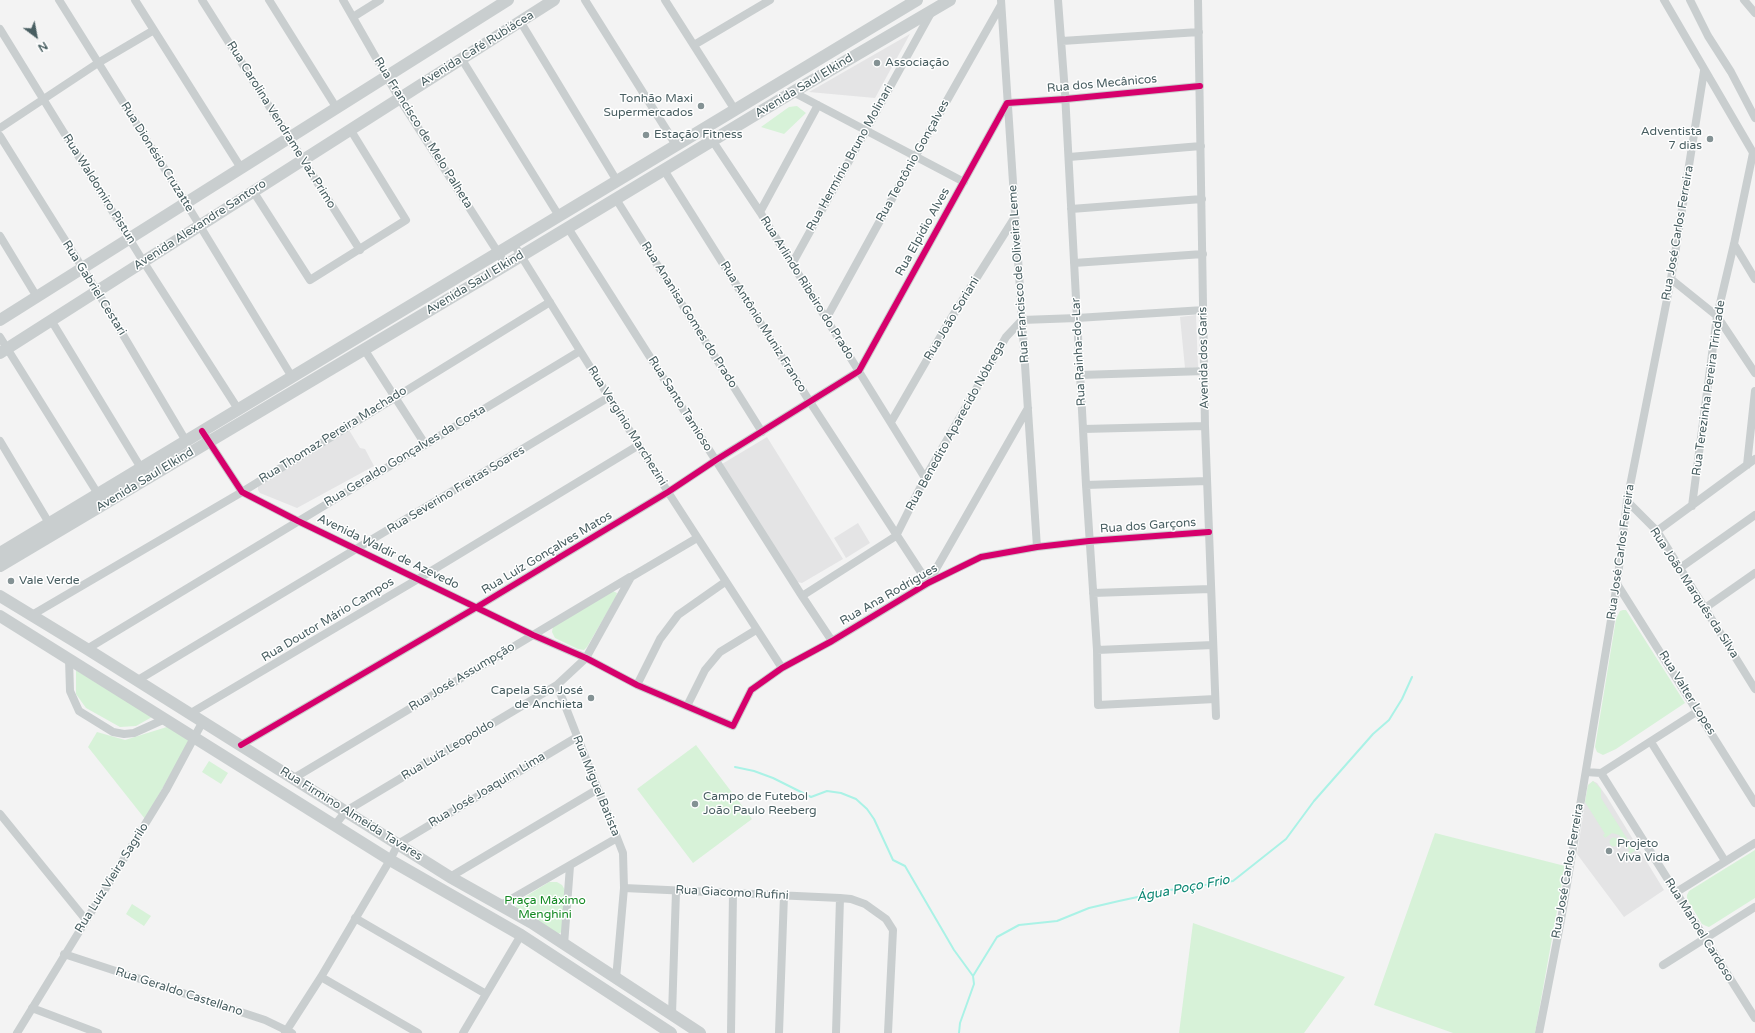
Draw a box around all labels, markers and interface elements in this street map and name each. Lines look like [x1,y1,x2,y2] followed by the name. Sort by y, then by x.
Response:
[417,8,537,90] street label: Avenida Café Rubiácea
[16,16,56,56] north arrow
[35,39,50,54] text: N
[223,39,339,211] street label: Rua Carolina Vendrame Vaz Primo
[752,51,856,121] street label: Avenida Saul Elkind
[370,55,476,211] street label: Rua Francisco de Melo Palheta
[885,56,949,70] place label: Associação
[872,58,882,68] marker: Associação
[1046,72,1158,96] street label: Rua dos Mecânicos
[804,82,896,234] street label: Rua Hermínio Bruno Molinari
[603,92,693,120] place label: Tonhão Maxi Supermercados
[873,97,953,225] street label: Rua Teotônio Gonçalves
[117,99,197,215] street label: Rua Dionésio Cruzatte
[696,101,706,111] marker: Tonhão Maxi Supermercados
[1641,125,1702,153] place label: Adventista 7 dias
[654,128,743,142] place label: Estação Fitness
[641,130,651,140] marker: Estação Fitness
[59,131,139,247] street label: Rua Waldomiro Pistun
[1705,134,1715,144] marker: Adventista 7 dias
[1659,164,1697,302] street label: Rua José Carlos Ferreira
[131,177,269,273] street label: Avenida Alexandre Santoro
[893,185,953,279] street label: Rua Elpídio Alves
[1006,185,1032,363] street label: Rua Francisco de Oliveira Leme
[757,214,857,362] street label: Rua Arlindo Ribeiro do Prado
[59,238,129,338] street label: Rua Gabriel Cestari
[638,239,740,391] street label: Rua Ananisa Gomes do Prado
[423,248,527,318] street label: Avenida Saul Elkind
[717,259,809,395] street label: Rua Antônio Muniz Franco
[921,275,983,363] street label: Rua João Soriani
[1069,298,1089,406] street label: Rua Rainha-do-Lar
[1690,299,1728,477] street label: Rua Terezinha Pereira Trindade
[1196,307,1212,409] street label: Avenida dos Garis
[903,339,1009,513] street label: Rua Benedito Aparecido Nóbrega
[645,354,715,454] street label: Rua Santo Tamioso
[584,364,670,488] street label: Rua Vergínio Marchezini
[257,383,409,487] street label: Rua Thomaz Pereira Machado
[322,402,488,510] street label: Rua Geraldo Gonçalves da Costa
[385,443,527,537] street label: Rua Severino Freitas Soares
[93,445,197,515] street label: Avenida Saul Elkind
[1604,483,1638,621] street label: Rua José Carlos Ferreira
[479,508,615,598] street label: Rua Luíz Gonçalves Matos
[315,511,461,593] street label: Avenida Waldir de Azevedo
[1099,515,1197,537] street label: Rua dos Garçons
[1646,525,1742,661] street label: Rua João Marquês da Silva
[838,561,940,629] street label: Rua Ana Rodrigues
[19,574,80,588] place label: Vale Verde
[259,575,397,665] street label: Rua Doutor Mário Campos
[6,576,16,586] marker: Vale Verde
[406,640,518,714] street label: Rua José Assumpção
[1655,648,1719,738] street label: Rua Valter Lopes
[491,684,583,712] place label: Capela São José de Anchieta
[586,693,596,703] marker: Capela São José de Anchieta
[399,717,497,783] street label: Rua Luíz Leopoldo
[569,733,623,839] street label: Rua Miguel Batista
[426,749,548,831] street label: Rua José Joaquim Lima
[277,764,425,864] street label: Rua Firmino Almeida Tavares
[703,790,817,818] place label: Campo de Futebol João Paulo Reeberg
[690,799,700,809] marker: Campo de Futebol João Paulo Reeberg
[1549,802,1587,940] street label: Rua José Carlos Ferreira
[72,820,152,936] street label: Rua Luíz Vieira Sagrilo
[1617,837,1670,865] place label: Projeto Viva Vida
[1604,846,1614,856] marker: Projeto Viva Vida
[1135,872,1231,906] water label: Água Poço Frio
[1661,876,1737,984] street label: Rua Manoel Cardoso
[675,883,789,903] street label: Rua Giacomo Rufini
[504,894,586,922] park label: Praça Máximo Menghini
[113,965,245,1019] street label: Rua Geraldo Castellano

